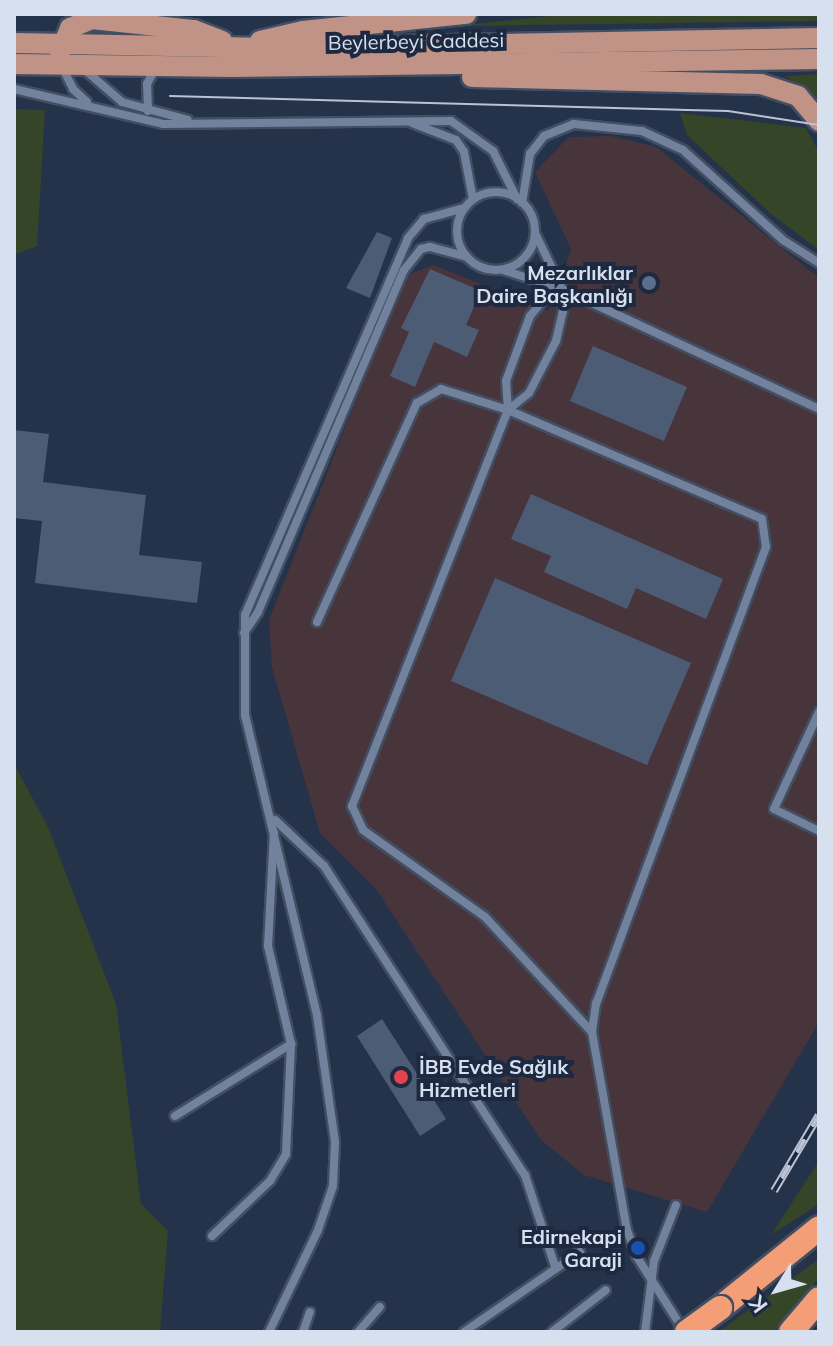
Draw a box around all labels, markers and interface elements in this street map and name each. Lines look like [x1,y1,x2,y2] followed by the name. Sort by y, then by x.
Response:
[328,27,504,55] street label: Beylerbeyi Caddesi
[476,260,633,307] place label: Mezarlıklar Daire Başkanlığı
[640,274,658,292] marker: Mezarlıklar Daire Başkanlığı
[419,1054,568,1101] place label: İBB Evde Sağlık Hizmetleri
[390,1066,412,1088] marker: İBB Evde Sağlık Hizmetleri
[521,1224,622,1271] place label: Edirnekapi Garaji
[629,1239,647,1257] marker: Edirnekapi Garaji
[737,1250,817,1330] north arrow
[742,1290,773,1319] text: K

